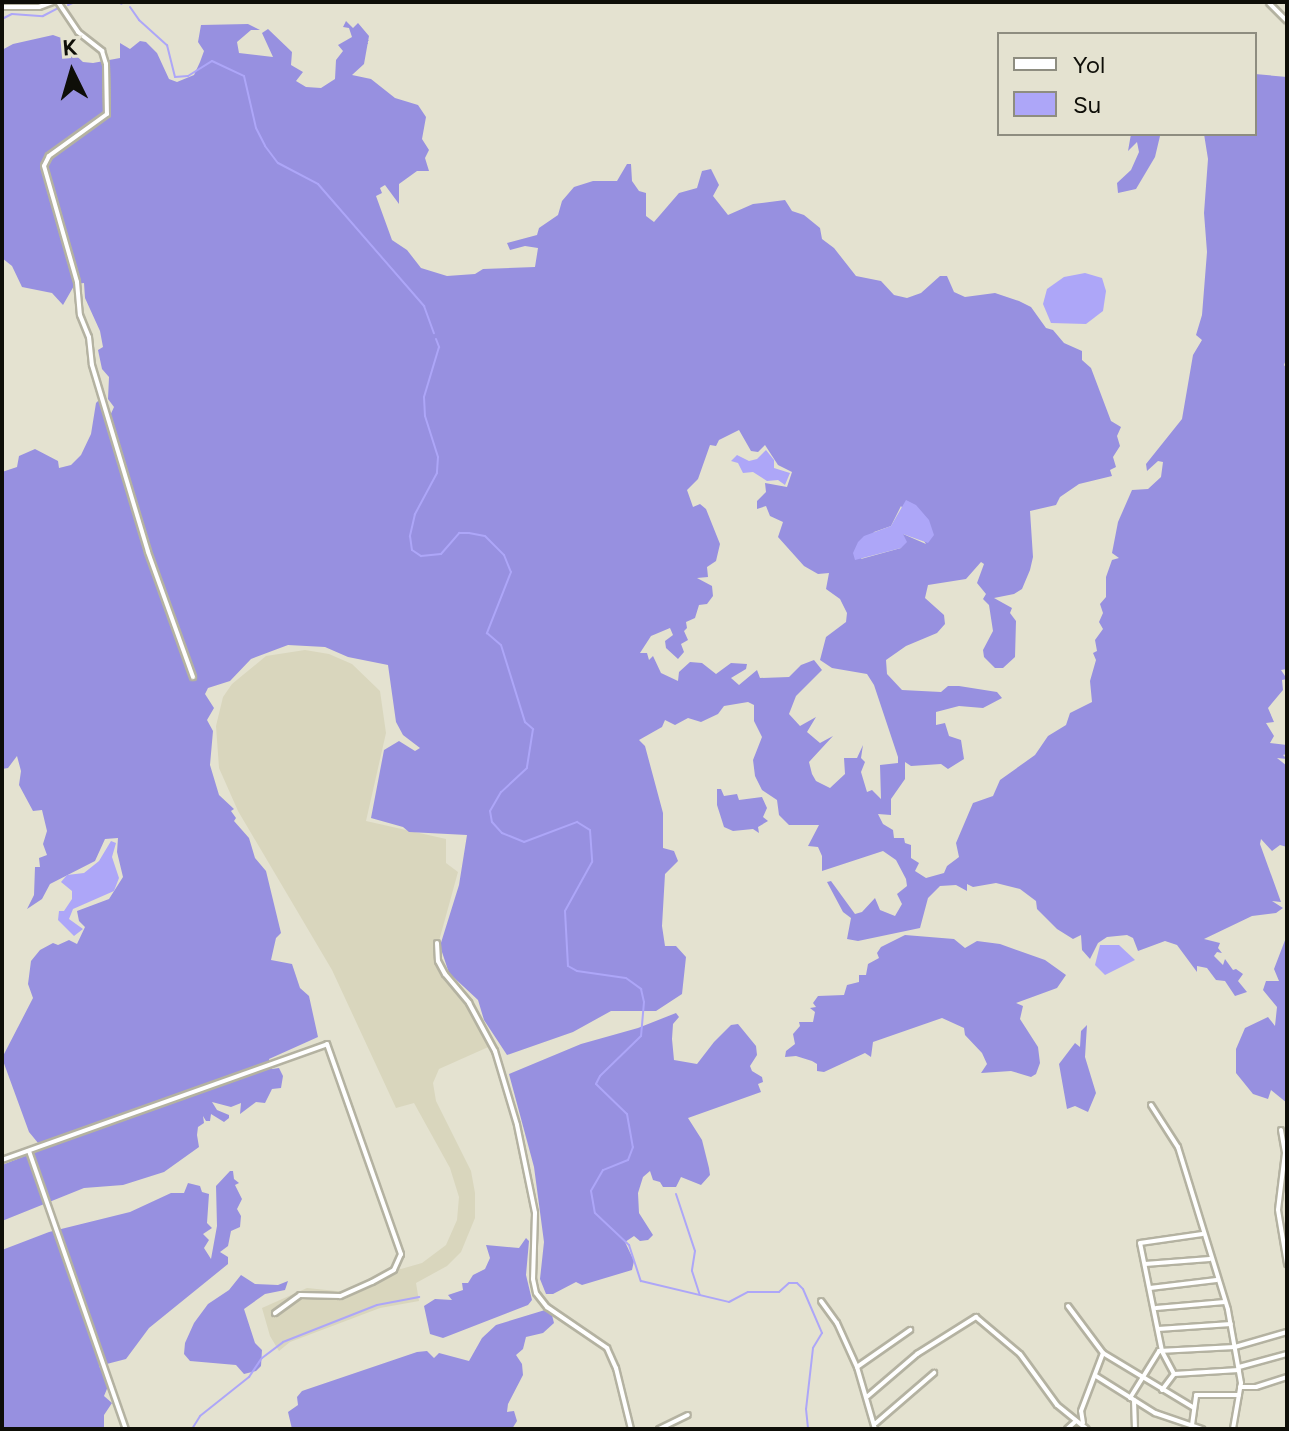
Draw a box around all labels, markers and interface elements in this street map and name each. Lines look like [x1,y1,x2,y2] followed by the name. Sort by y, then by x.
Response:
[32,32,112,112] north arrow
[997,32,1257,136] legend
[61,34,78,62] text: K
[1073,50,1105,79] text: Yol
[1073,90,1101,119] text: Su

